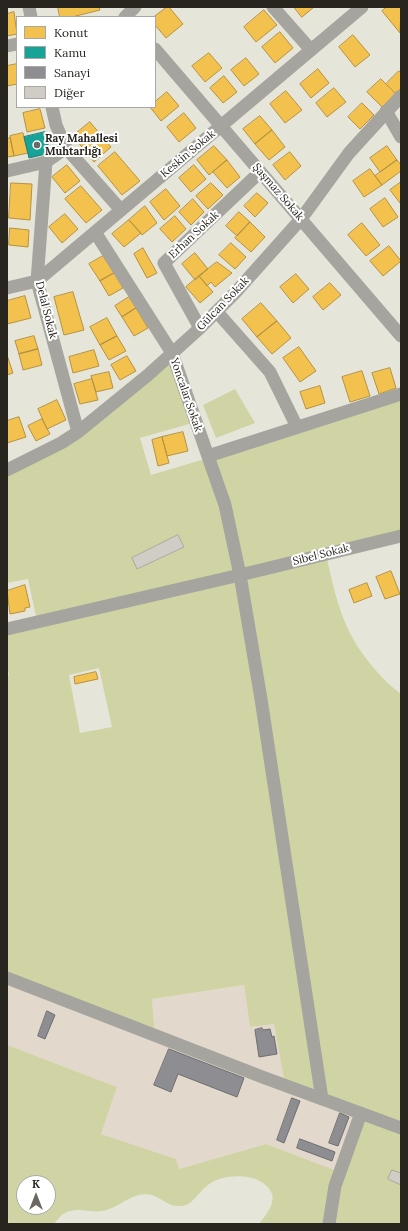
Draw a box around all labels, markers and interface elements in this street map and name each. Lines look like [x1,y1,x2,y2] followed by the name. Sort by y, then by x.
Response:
[16,16,156,108] legend
[54,25,88,40] text: Konut
[54,45,86,60] text: Kamu
[54,65,90,80] text: Sanayi
[54,85,85,100] text: Diğer
[158,127,218,181] street label: Keskin Sokak
[45,132,118,158] place label: Ray Mahallesi Muhtarlığı
[32,140,42,150] marker: Ray Mahallesi Muhtarlığı
[250,161,306,223] street label: Şaşmaz Sokak
[166,208,222,262] street label: Erhan Sokak
[194,275,252,333] street label: Gülcan Sokak
[32,280,60,340] street label: Delal Sokak
[167,356,205,434] street label: Yoncalar Sokak
[291,542,351,568] street label: Sibel Sokak
[16,1175,56,1215] north arrow
[32,1177,40,1191] text: K

